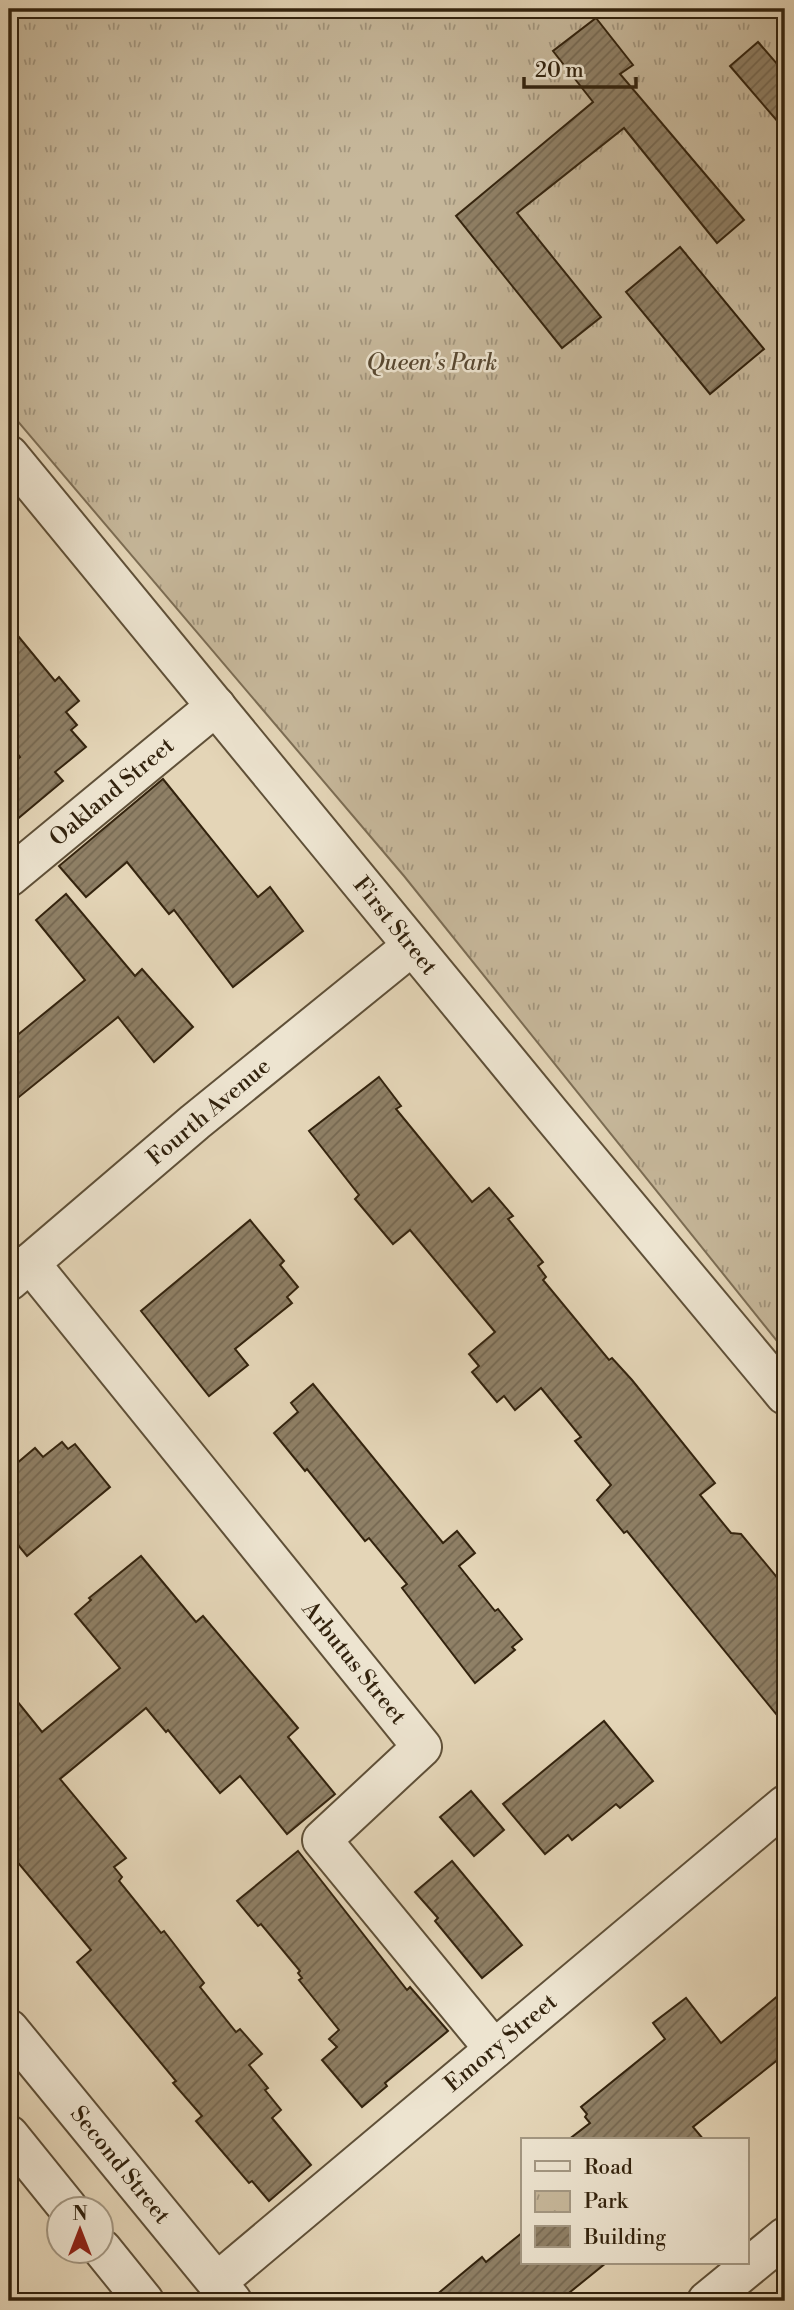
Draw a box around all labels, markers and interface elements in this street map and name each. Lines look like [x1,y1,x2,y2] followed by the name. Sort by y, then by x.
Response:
[524,46,636,90] scale bar
[535,58,584,84] text: 20 m
[367,349,497,377] park label: Queen's Park
[44,732,180,852] street label: Oakland Street
[347,871,443,981] street label: First Street
[141,1052,277,1172] street label: Fourth Avenue
[295,1595,412,1730] street label: Arbutus Street
[439,1988,563,2098] street label: Emory Street
[64,2100,176,2230] street label: Second Street
[521,2138,748,2264] legend
[584,2155,633,2181] text: Road
[584,2189,629,2215] text: Park
[46,2194,116,2264] north arrow
[72,2202,88,2226] text: N
[583,2225,666,2251] text: Building

